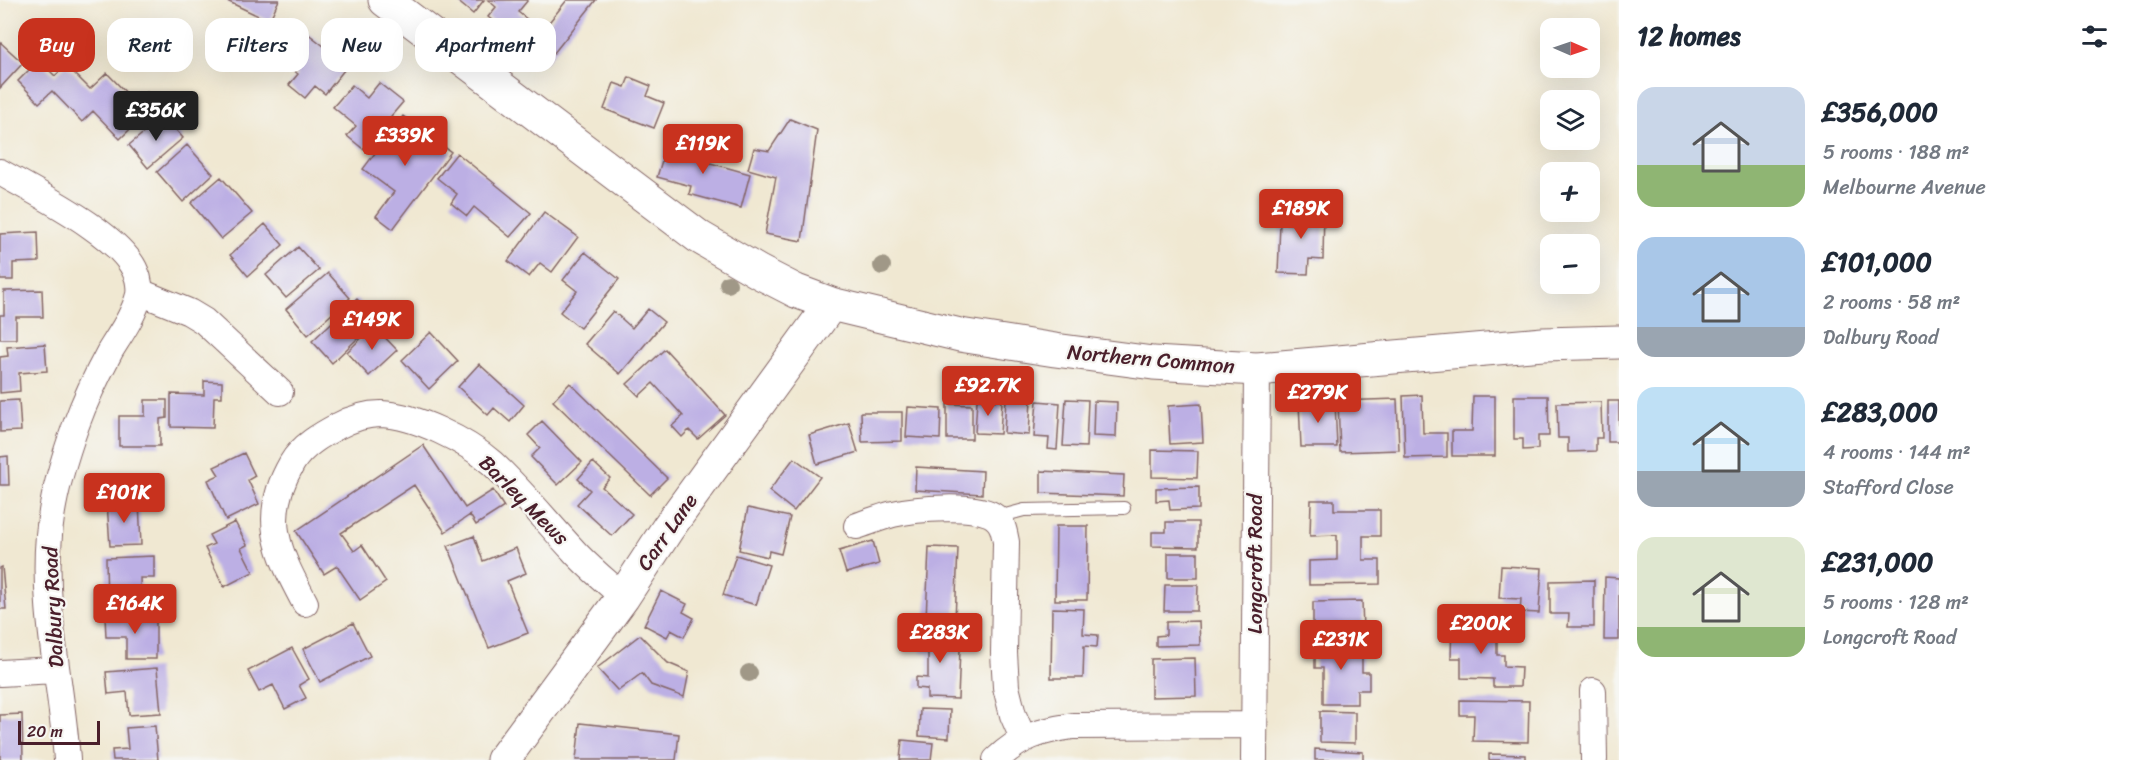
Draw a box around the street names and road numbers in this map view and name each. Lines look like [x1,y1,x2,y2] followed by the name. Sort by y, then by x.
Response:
[1066,333,1236,385] street label: Northern Common
[469,445,579,555] street label: Barley Mews
[626,485,708,579] street label: Carr Lane
[1236,492,1274,634] street label: Longcroft Road
[31,544,75,669] street label: Dalbury Road

